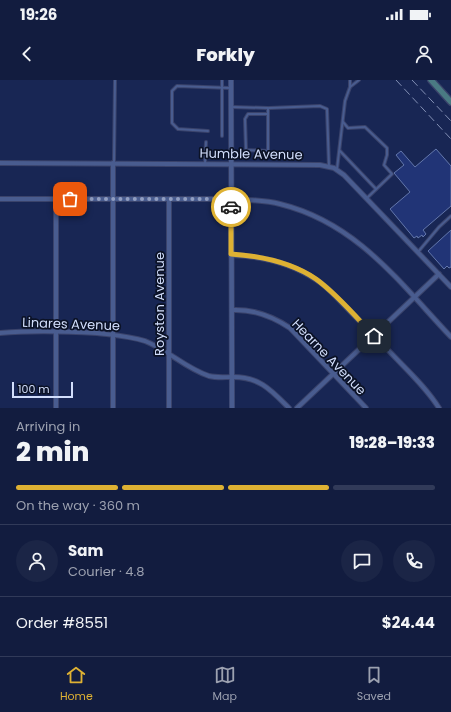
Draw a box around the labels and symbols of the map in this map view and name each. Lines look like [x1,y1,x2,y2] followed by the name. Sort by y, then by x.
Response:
[199,144,303,164] street label: Humble Avenue
[53,182,87,216] pin
[211,187,251,227] courier
[150,252,169,356] street label: Royston Avenue
[22,313,120,335] street label: Linares Avenue
[288,315,370,399] street label: Hearne Avenue
[357,319,391,353] pin
[12,380,73,399] scale bar

